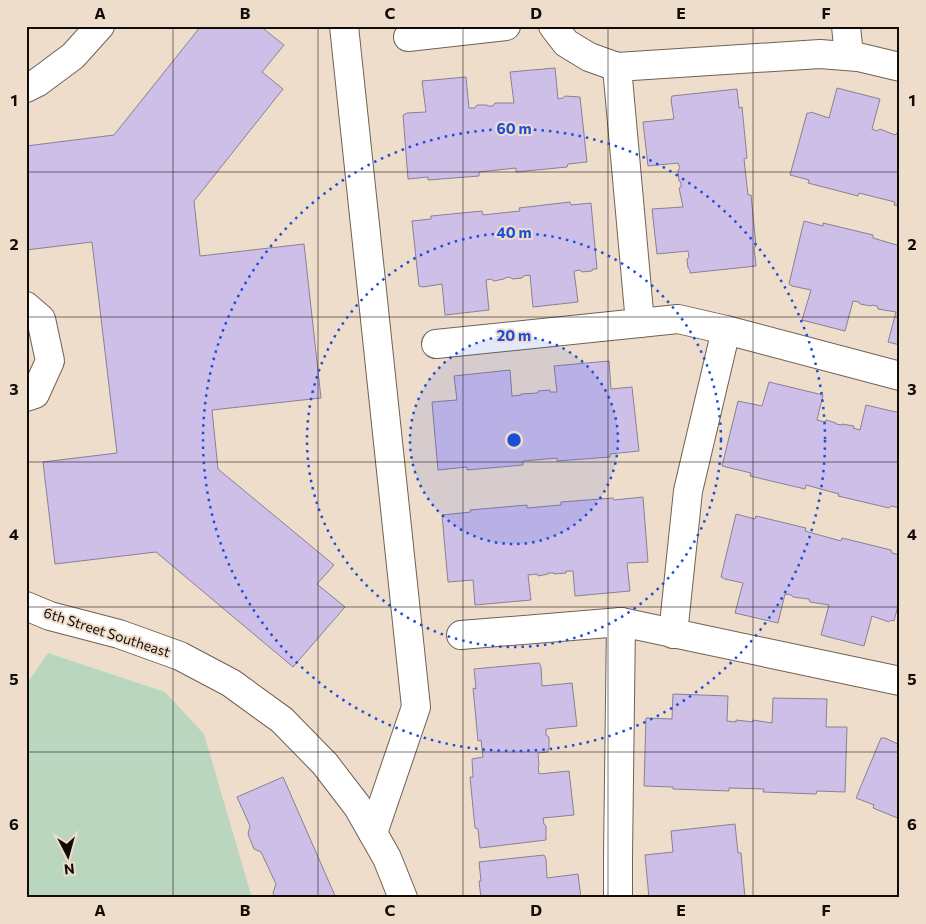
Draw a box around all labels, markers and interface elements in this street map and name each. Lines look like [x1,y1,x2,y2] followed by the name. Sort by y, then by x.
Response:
[94,3,106,22] text: A
[240,3,251,22] text: B
[385,3,396,22] text: C
[530,3,542,22] text: D
[676,3,686,22] text: E
[821,3,831,22] text: F
[10,90,18,109] text: 1
[908,90,916,109] text: 1
[496,119,532,137] text: 60 m
[496,223,532,241] text: 40 m
[9,234,19,253] text: 2
[907,234,917,253] text: 2
[497,326,531,344] text: 20 m
[9,379,19,398] text: 3
[907,379,917,398] text: 3
[505,431,523,449] centre of rings
[9,524,19,543] text: 4
[907,524,917,543] text: 4
[42,603,173,661] street label: 6th Street Southeast
[9,669,19,688] text: 5
[907,669,917,688] text: 5
[9,814,19,833] text: 6
[907,814,917,833] text: 6
[42,832,92,882] north arrow
[63,860,76,878] text: N
[94,900,106,919] text: A
[240,900,251,919] text: B
[385,900,396,919] text: C
[530,900,542,919] text: D
[676,900,686,919] text: E
[821,900,831,919] text: F

